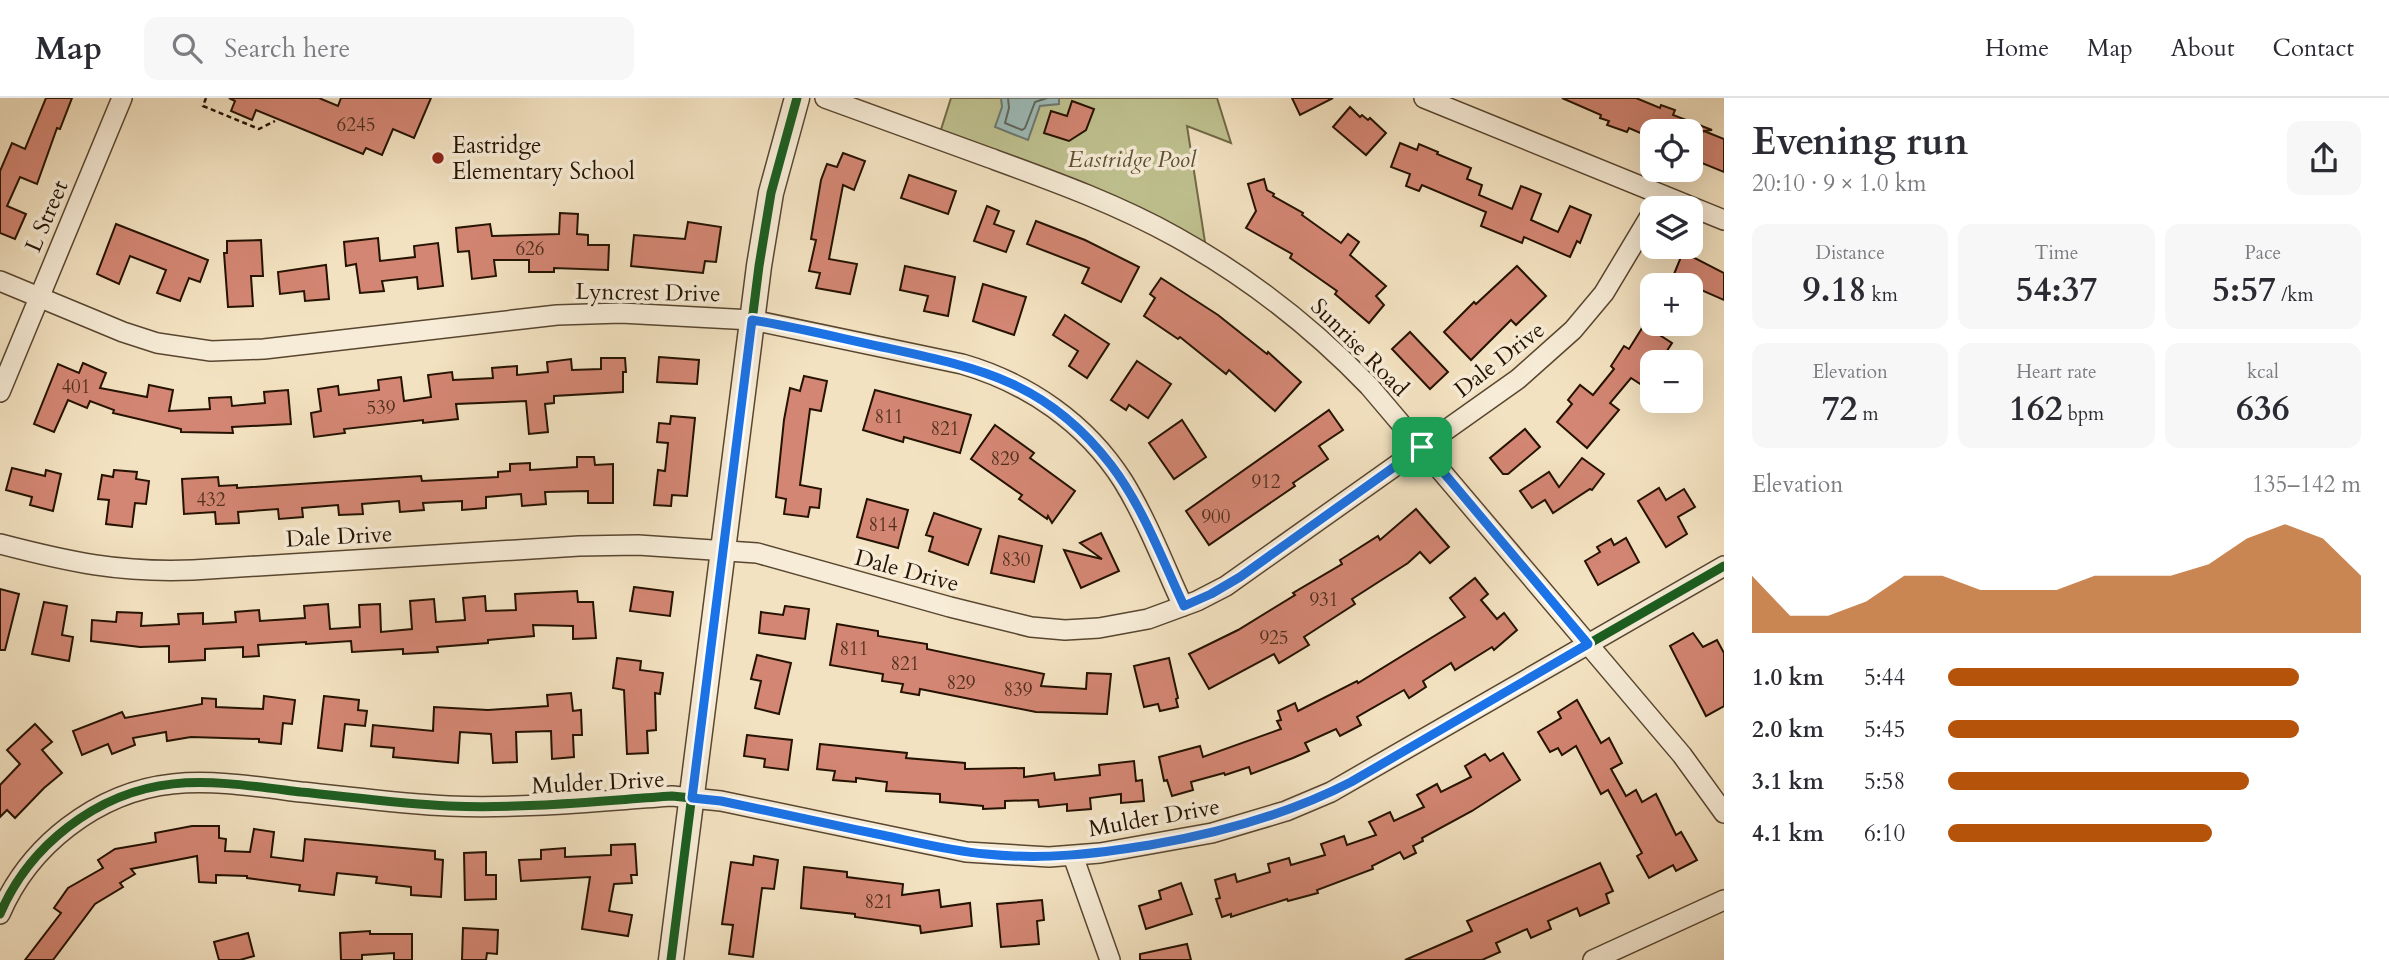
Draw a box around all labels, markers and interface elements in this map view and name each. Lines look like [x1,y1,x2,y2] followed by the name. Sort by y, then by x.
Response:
[144,17,634,80] search box
[35,26,102,71] text: Map
[168,29,206,67] icon: search
[224,31,350,66] text: Search here
[1985,32,2049,65] text: Home
[2087,32,2133,65] text: Map
[2171,32,2235,65] text: About
[2273,32,2354,65] text: Contact
[337,112,375,138] house number: 6245
[1752,116,1968,168] text: Evening run
[1640,119,1703,413] map controls
[1640,119,1703,182] button: locate
[2287,121,2361,195] button: share
[452,130,635,187] place label: Eastridge Elementary School
[1068,144,1197,175] park label: Eastridge Pool
[430,150,446,166] marker: Eastridge Elementary School
[1752,168,1926,199] text: 20:10 · 9 × 1.0 km
[17,175,75,257] street label: L Street
[1640,196,1703,259] button: layers
[515,236,545,262] house number: 626
[1815,240,1885,266] text: Distance
[2035,240,2078,266] text: Time
[2244,240,2281,266] text: Pace
[1803,266,1866,314] text: 9.18
[2016,266,2097,314] text: 54:37
[2212,266,2276,314] text: 5:57
[1640,273,1703,336] button: +
[575,276,721,309] street label: Lyncrest Drive
[1866,282,1898,308] text: km
[2276,282,2314,308] text: /km
[1304,292,1416,404] street label: Sunrise Road
[1448,314,1551,404] street label: Dale Drive
[1640,350,1703,413] button: −
[1812,359,1888,385] text: Elevation
[2016,359,2097,385] text: Heart rate
[2247,359,2279,385] text: kcal
[61,374,91,400] house number: 401
[1822,385,1858,433] text: 72
[2009,385,2063,433] text: 162
[2236,385,2290,433] text: 636
[366,395,396,421] house number: 539
[1858,401,1879,427] text: m
[2063,401,2104,427] text: bpm
[874,404,904,430] house number: 811
[930,416,960,442] house number: 821
[1392,417,1452,477] pin
[1403,428,1441,466] icon: arrive
[990,446,1020,472] house number: 829
[1251,469,1281,495] house number: 912
[1752,469,1843,500] text: Elevation
[2252,469,2361,500] text: 135–142 m
[196,487,226,513] house number: 432
[1201,504,1231,530] house number: 900
[868,512,898,538] house number: 814
[285,518,393,555] street label: Dale Drive
[851,542,962,599] street label: Dale Drive
[1001,547,1031,573] house number: 830
[1309,587,1339,613] house number: 931
[1259,625,1289,651] house number: 925
[839,636,869,662] house number: 811
[890,651,920,677] house number: 821
[1752,662,1824,693] text: 1.0 km
[1864,662,1905,693] text: 5:44
[946,670,976,696] house number: 829
[1003,677,1033,703] house number: 839
[1752,714,1824,745] text: 2.0 km
[1864,714,1905,745] text: 5:45
[531,764,665,801] street label: Mulder Drive
[1752,766,1824,797] text: 3.1 km
[1864,766,1905,797] text: 5:58
[1086,791,1222,844] street label: Mulder Drive
[1752,818,1824,849] text: 4.1 km
[1864,818,1905,849] text: 6:10
[864,889,894,915] house number: 821

